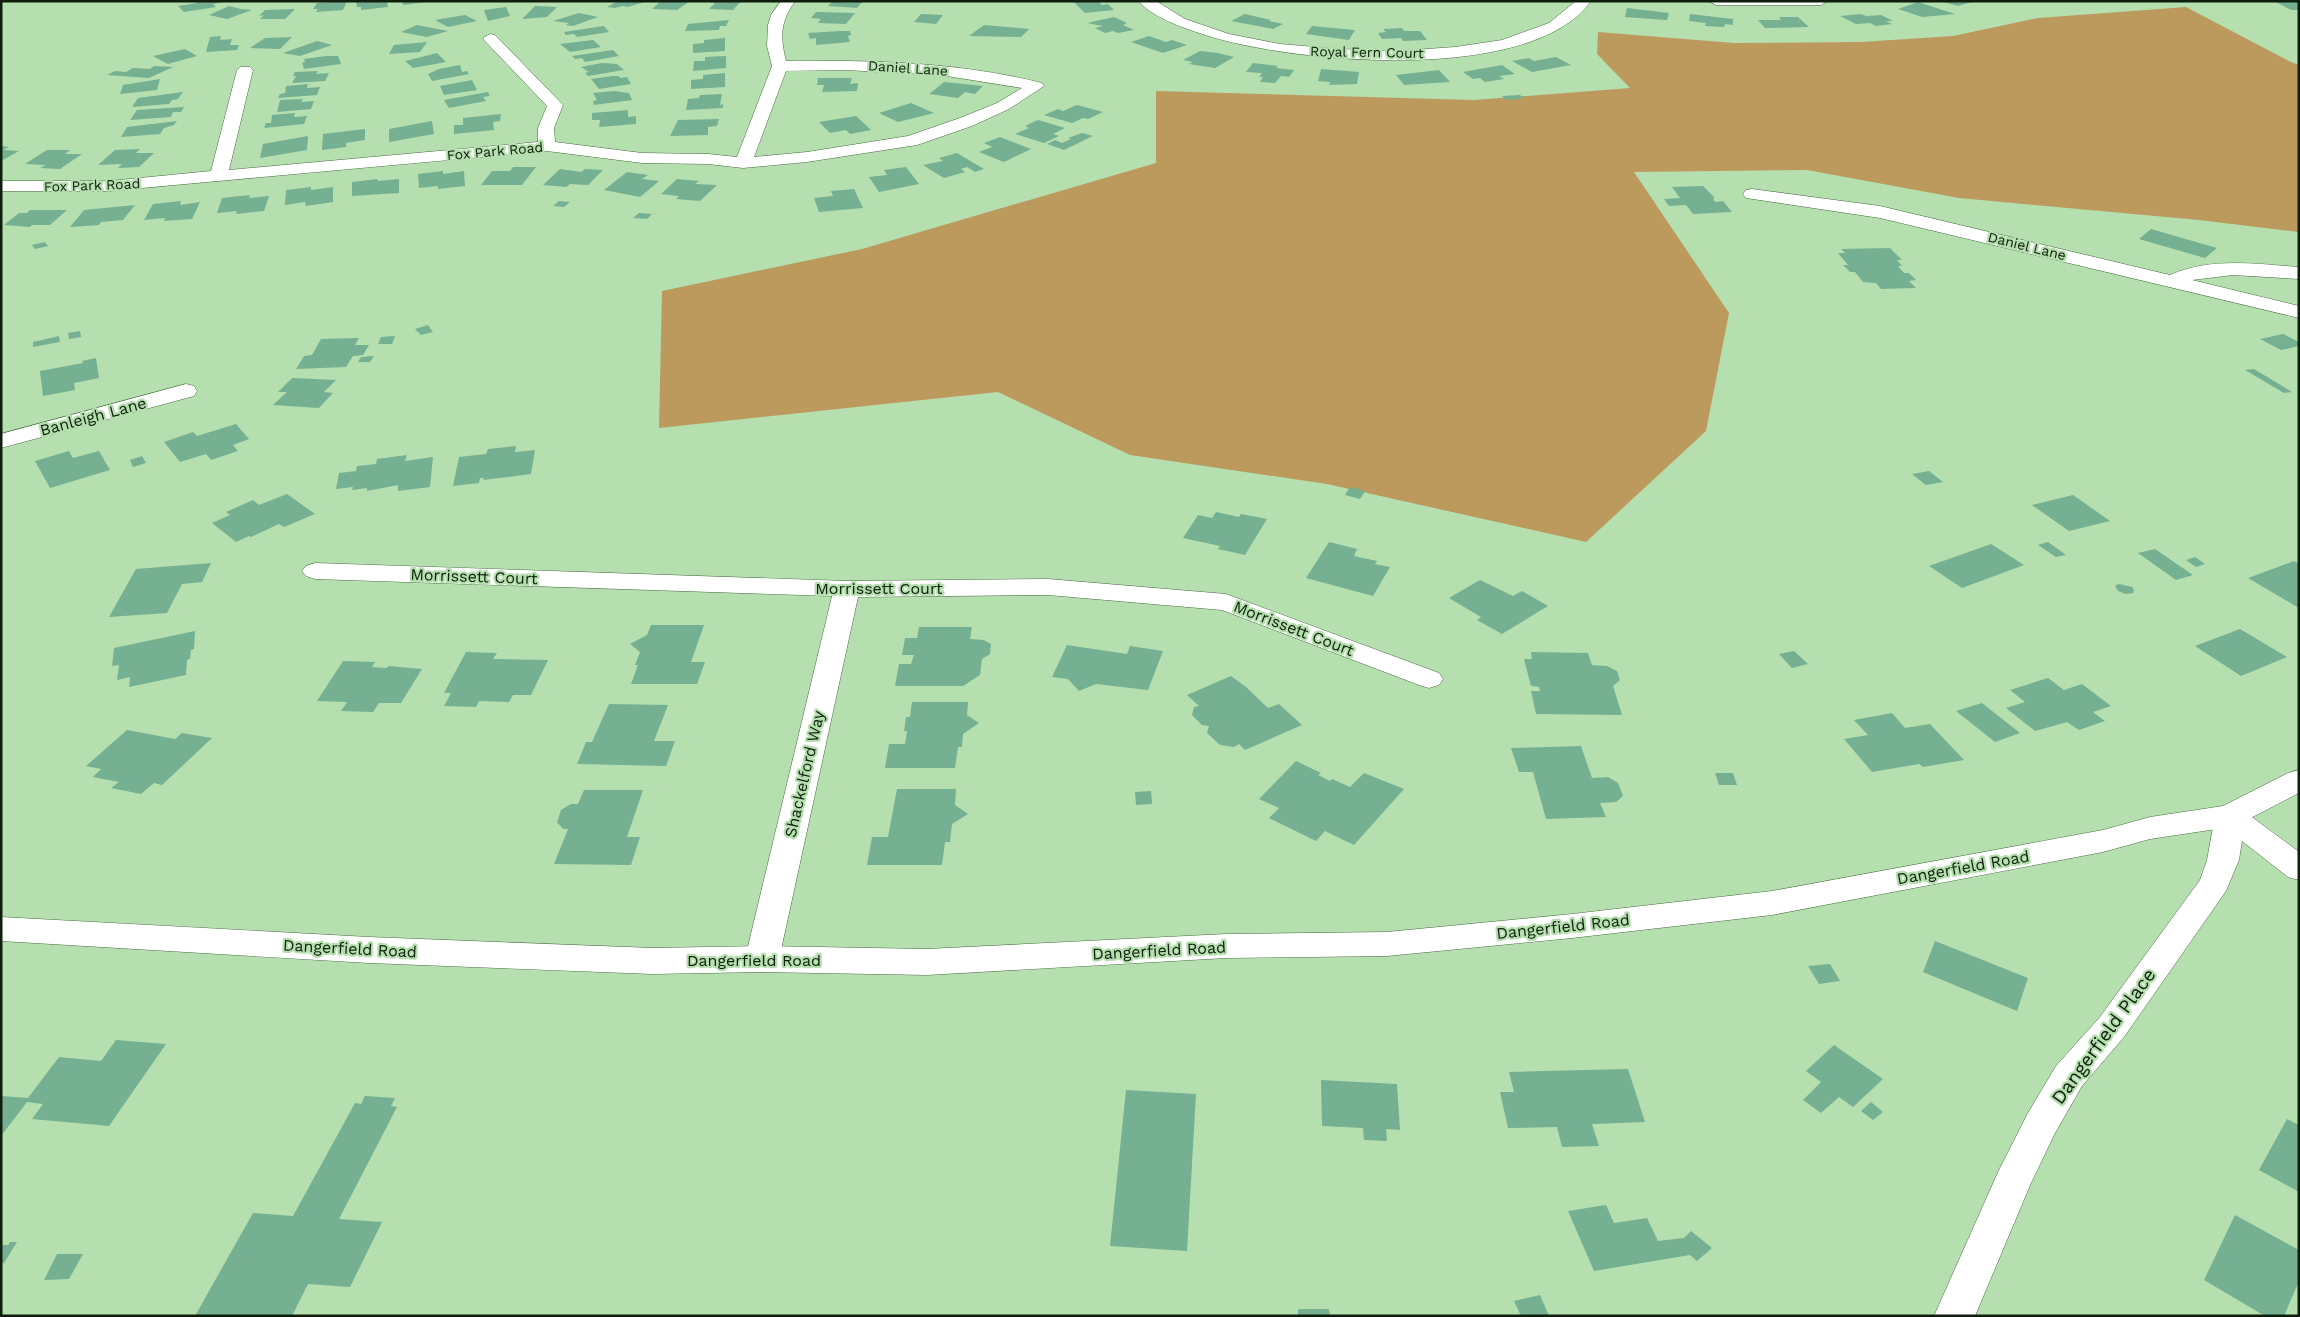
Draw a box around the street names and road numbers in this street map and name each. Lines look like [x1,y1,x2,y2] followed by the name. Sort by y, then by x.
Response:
[1310,43,1424,61] street label: Royal Fern Court
[867,57,949,79] street label: Daniel Lane
[446,139,544,163] street label: Fox Park Road
[43,175,141,195] street label: Fox Park Road
[1986,229,2068,263] street label: Daniel Lane
[38,393,148,440] street label: Banleigh Lane
[410,565,538,588] street label: Morrissett Court
[815,579,943,598] street label: Morrissett Court
[1231,597,1357,660] street label: Morrissett Court
[781,708,828,839] street label: Shackelford Way
[1895,847,2031,888] street label: Dangerfield Road
[1495,910,1631,943] street label: Dangerfield Road
[283,936,417,961] street label: Dangerfield Road
[1092,938,1226,963] street label: Dangerfield Road
[687,951,821,970] street label: Dangerfield Road
[2046,964,2160,1109] street label: Dangerfield Place

